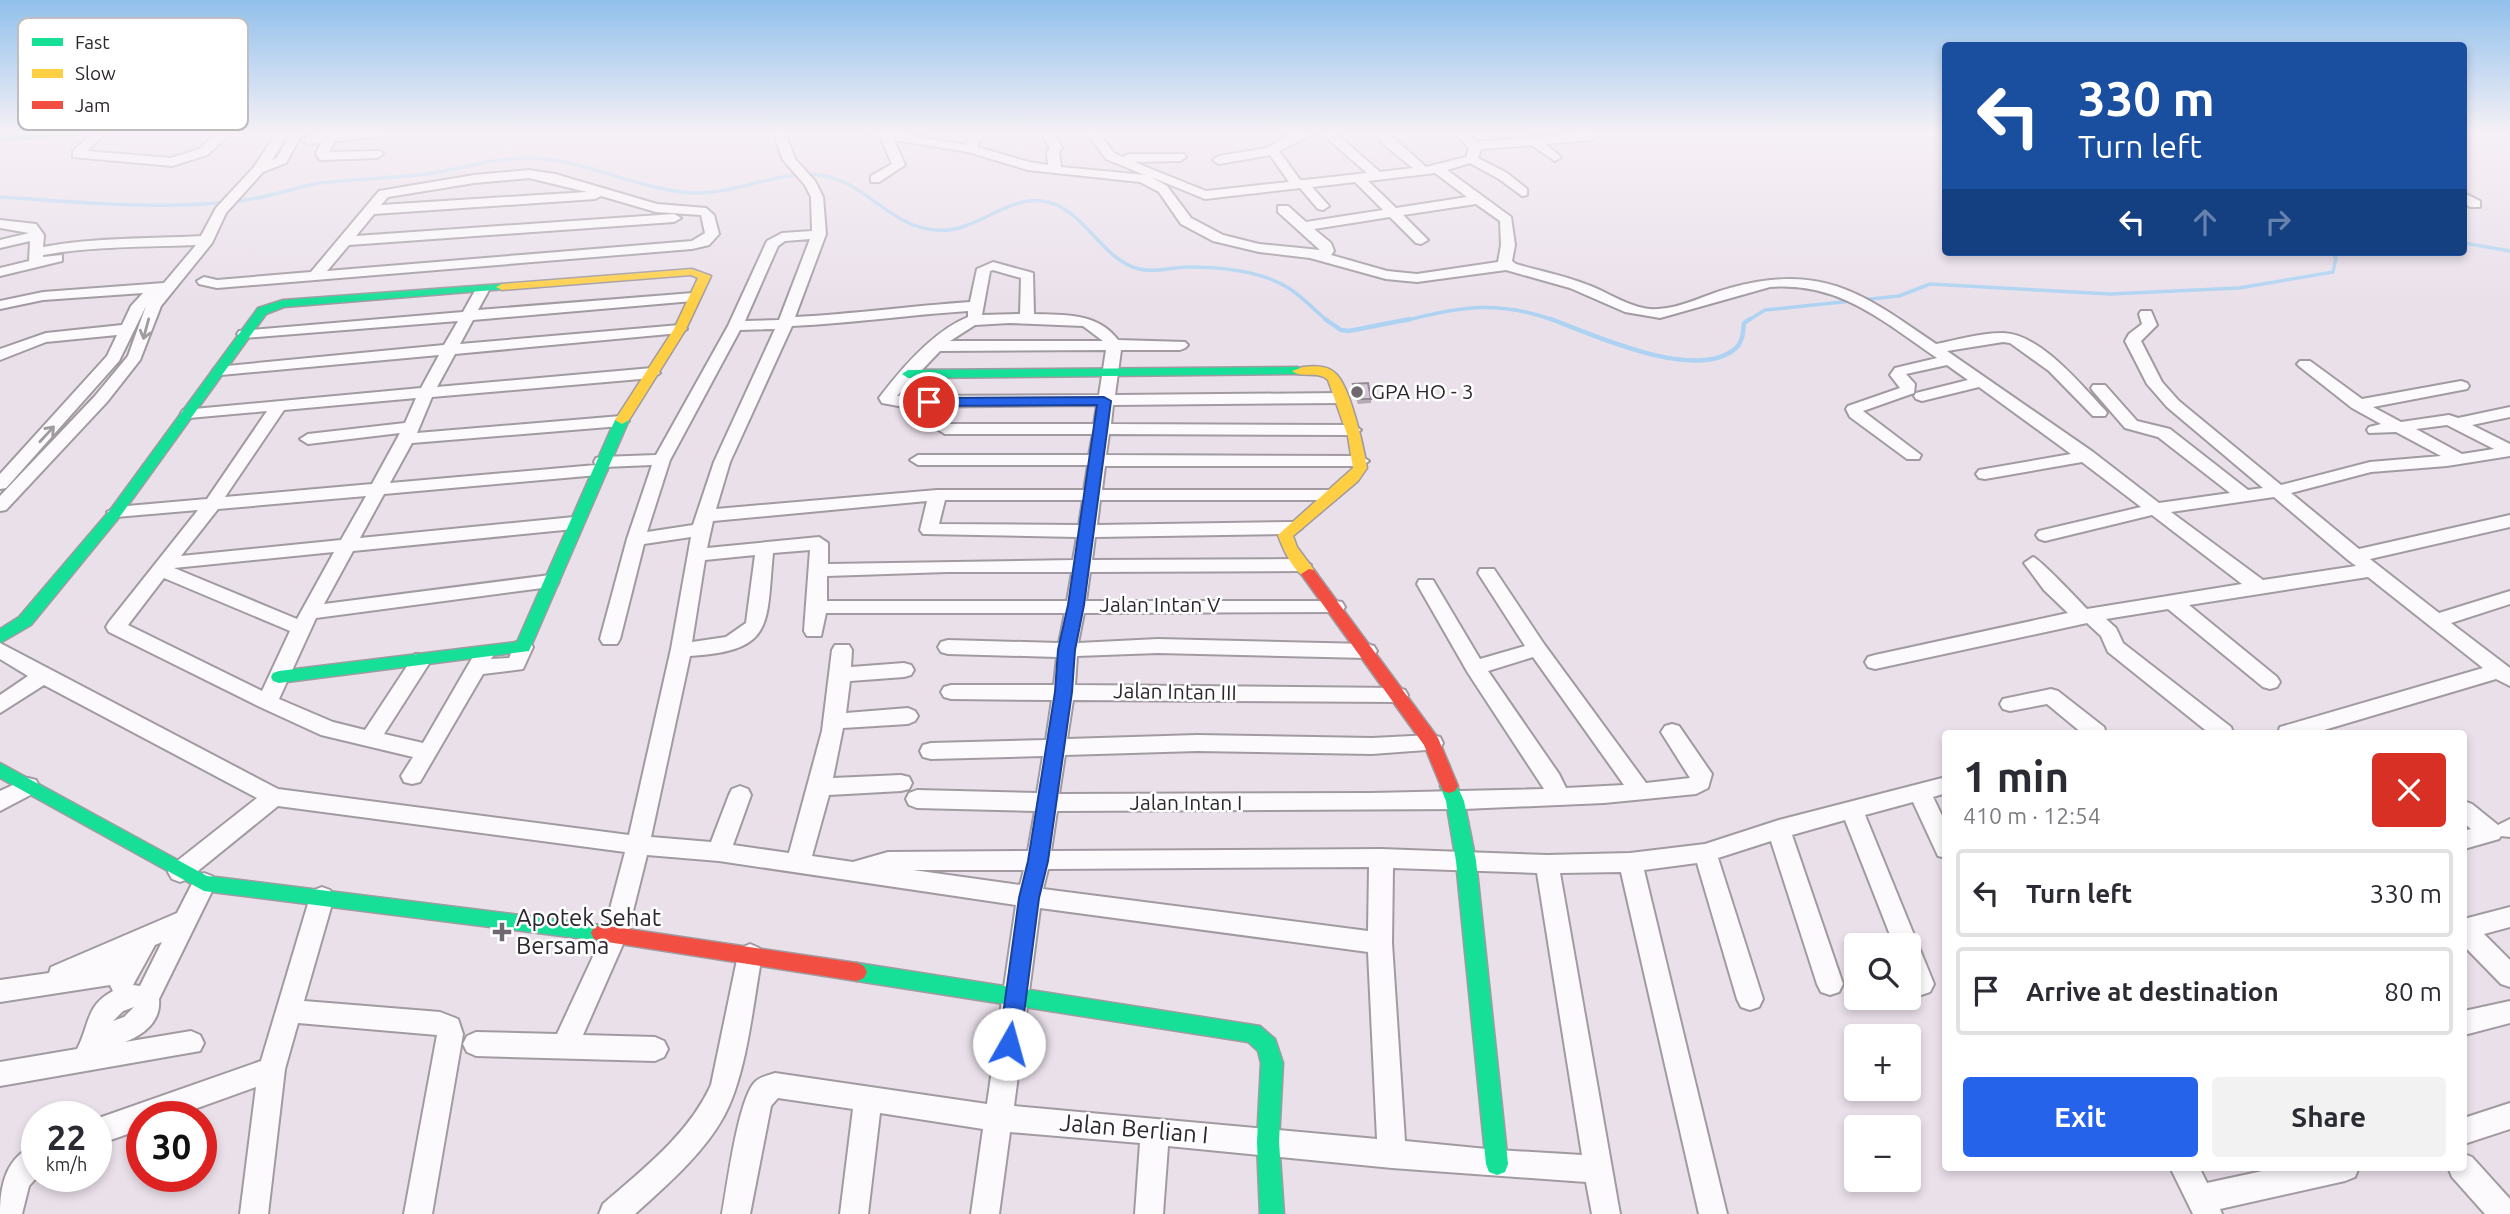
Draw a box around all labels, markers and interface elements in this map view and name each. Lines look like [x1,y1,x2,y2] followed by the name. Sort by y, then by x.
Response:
[18,18,248,130] legend
[75,31,110,53] text: Fast
[75,62,116,84] text: Slow
[1963,70,2054,161] icon: left
[2078,70,2215,125] text: 330 m
[75,94,111,116] text: Jam
[2078,128,2202,164] text: Turn left
[2113,203,2151,241] icon: left
[2186,203,2224,241] icon: ahead
[2259,203,2297,241] icon: right
[139,317,152,340] one-way arrow
[899,372,959,432] pin
[1371,379,1474,403] place label: GPA HO - 3
[910,383,948,421] icon: arrive
[1349,384,1365,400] marker: GPA HO - 3
[38,426,55,443] one-way arrow
[1100,592,1221,616] street label: Jalan Intan V
[1113,678,1237,704] street label: Jalan Intan III
[1963,753,2069,800] text: 1 min
[2372,753,2446,827] button: close
[1130,790,1242,814] street label: Jalan Intan I
[1963,803,2101,828] text: 410 m · 12:54
[1967,874,2005,912] icon: left
[2026,879,2132,908] text: Turn left
[2370,879,2442,908] text: 330 m
[516,904,662,959] place label: Apotek Sehat Bersama
[494,924,510,940] marker: Apotek Sehat Bersama
[1844,933,1921,1192] map controls
[1844,933,1921,1010] button: search
[1967,972,2005,1010] icon: arrive
[2026,977,2279,1006] text: Arrive at destination
[2384,977,2442,1006] text: 80 m
[972,1007,1046,1081] position arrow
[1844,1024,1921,1101] button: +
[1963,1077,2198,1157] button: Exit
[2212,1077,2446,1157] button: Share
[126,1101,217,1192] speed limit sign: 30
[1058,1109,1210,1148] street label: Jalan Berlian I
[1844,1115,1921,1192] button: −
[47,1117,86,1157] text: 22
[46,1154,87,1174] text: km/h

